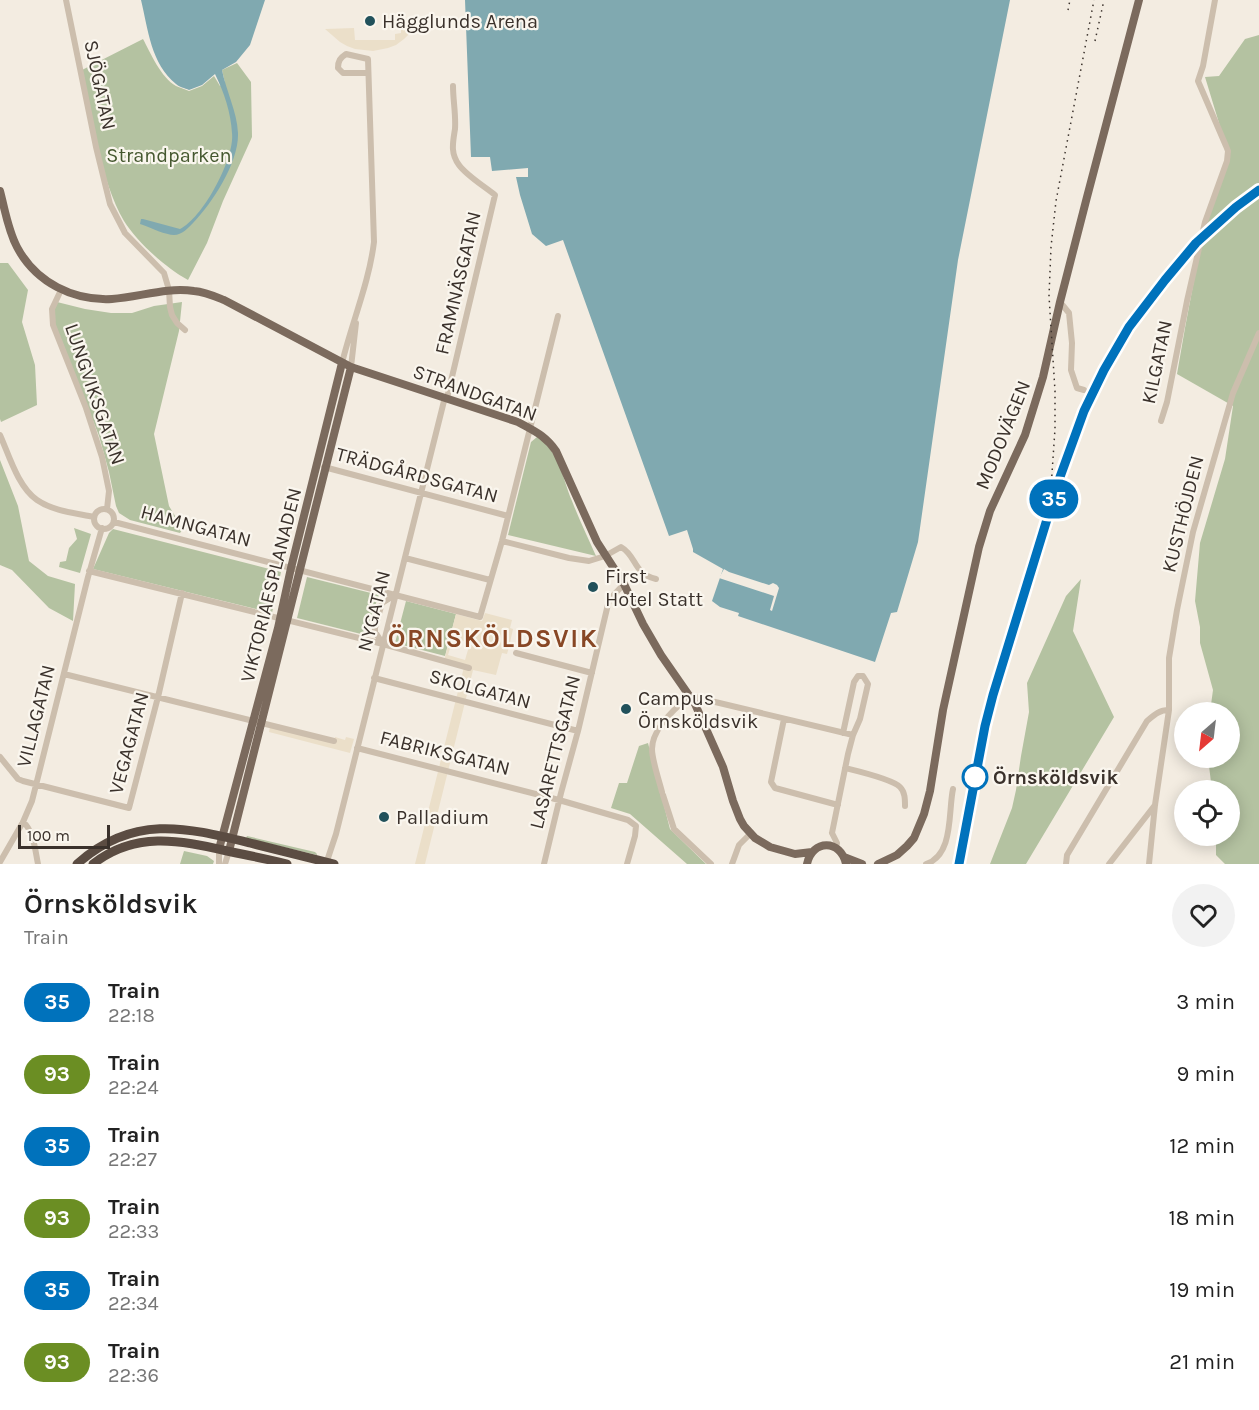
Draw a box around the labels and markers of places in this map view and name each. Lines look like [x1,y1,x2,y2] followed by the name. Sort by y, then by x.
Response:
[382,10,538,33] place label: Hägglunds Arena
[363,14,377,28] marker: Hägglunds Arena
[605,565,704,611] place label: First Hotel Statt
[586,580,600,594] marker: First Hotel Statt
[638,687,758,733] place label: Campus Örnsköldsvik
[619,702,633,716] marker: Campus Örnsköldsvik
[962,764,988,790] marker: Örnsköldsvik
[993,766,1119,789] place label: Örnsköldsvik
[396,806,489,829] place label: Palladium
[377,810,391,824] marker: Palladium

